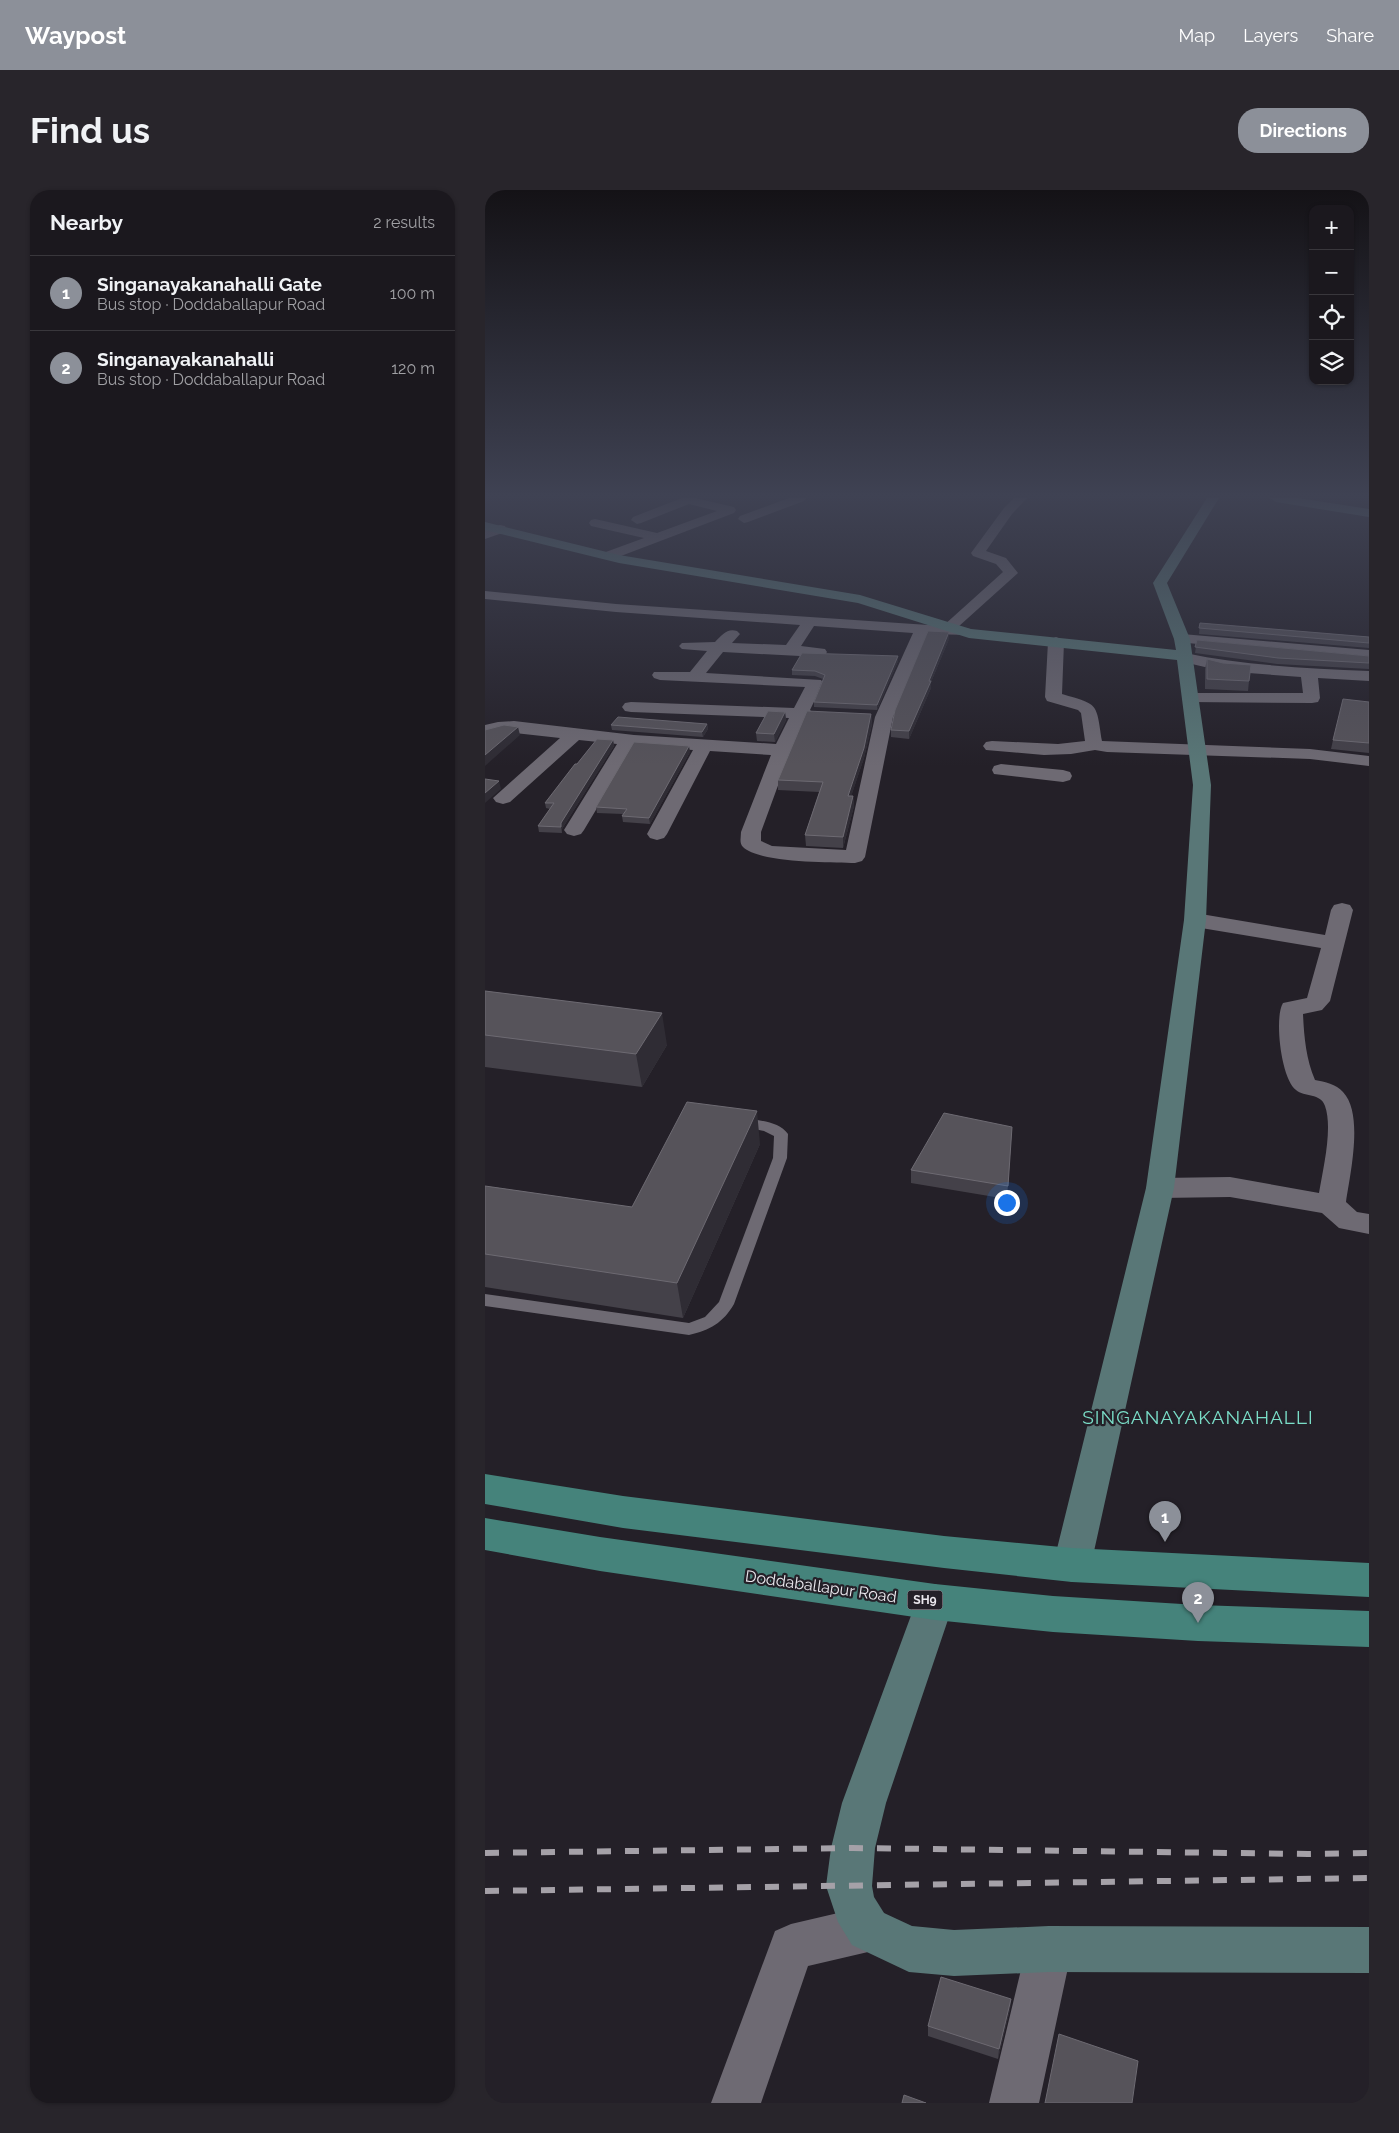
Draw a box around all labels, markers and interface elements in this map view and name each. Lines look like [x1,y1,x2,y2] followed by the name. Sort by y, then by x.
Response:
[25,21,126,50] text: Waypost
[1179,25,1215,46] text: Map
[1243,25,1298,46] text: Layers
[1326,25,1374,46] text: Share
[1238,108,1369,153] button: Directions
[30,110,150,151] text: Find us
[1309,205,1354,385] map controls
[1309,205,1354,250] button: +
[50,210,123,235] text: Nearby
[373,213,435,232] text: 2 results
[1309,250,1354,295] button: −
[97,273,322,295] text: Singanayakanahalli Gate
[62,284,70,303] text: 1
[390,284,435,303] text: 100 m
[97,295,325,314] text: Bus stop · Doddaballapur Road
[1309,295,1354,340] button: locate
[1309,340,1354,385] button: layers
[97,348,274,370] text: Singanayakanahalli
[61,359,71,378] text: 2
[391,359,435,378] text: 120 m
[97,370,325,389] text: Bus stop · Doddaballapur Road
[994,1190,1020,1216] your location
[1082,1406,1314,1428] district label: SINGANAYAKANAHALLI
[1149,1501,1181,1542] pin: 1
[744,1566,898,1607] street label: Doddaballapur Road
[1182,1582,1214,1623] pin: 2
[907,1590,943,1610] road number: SH9

